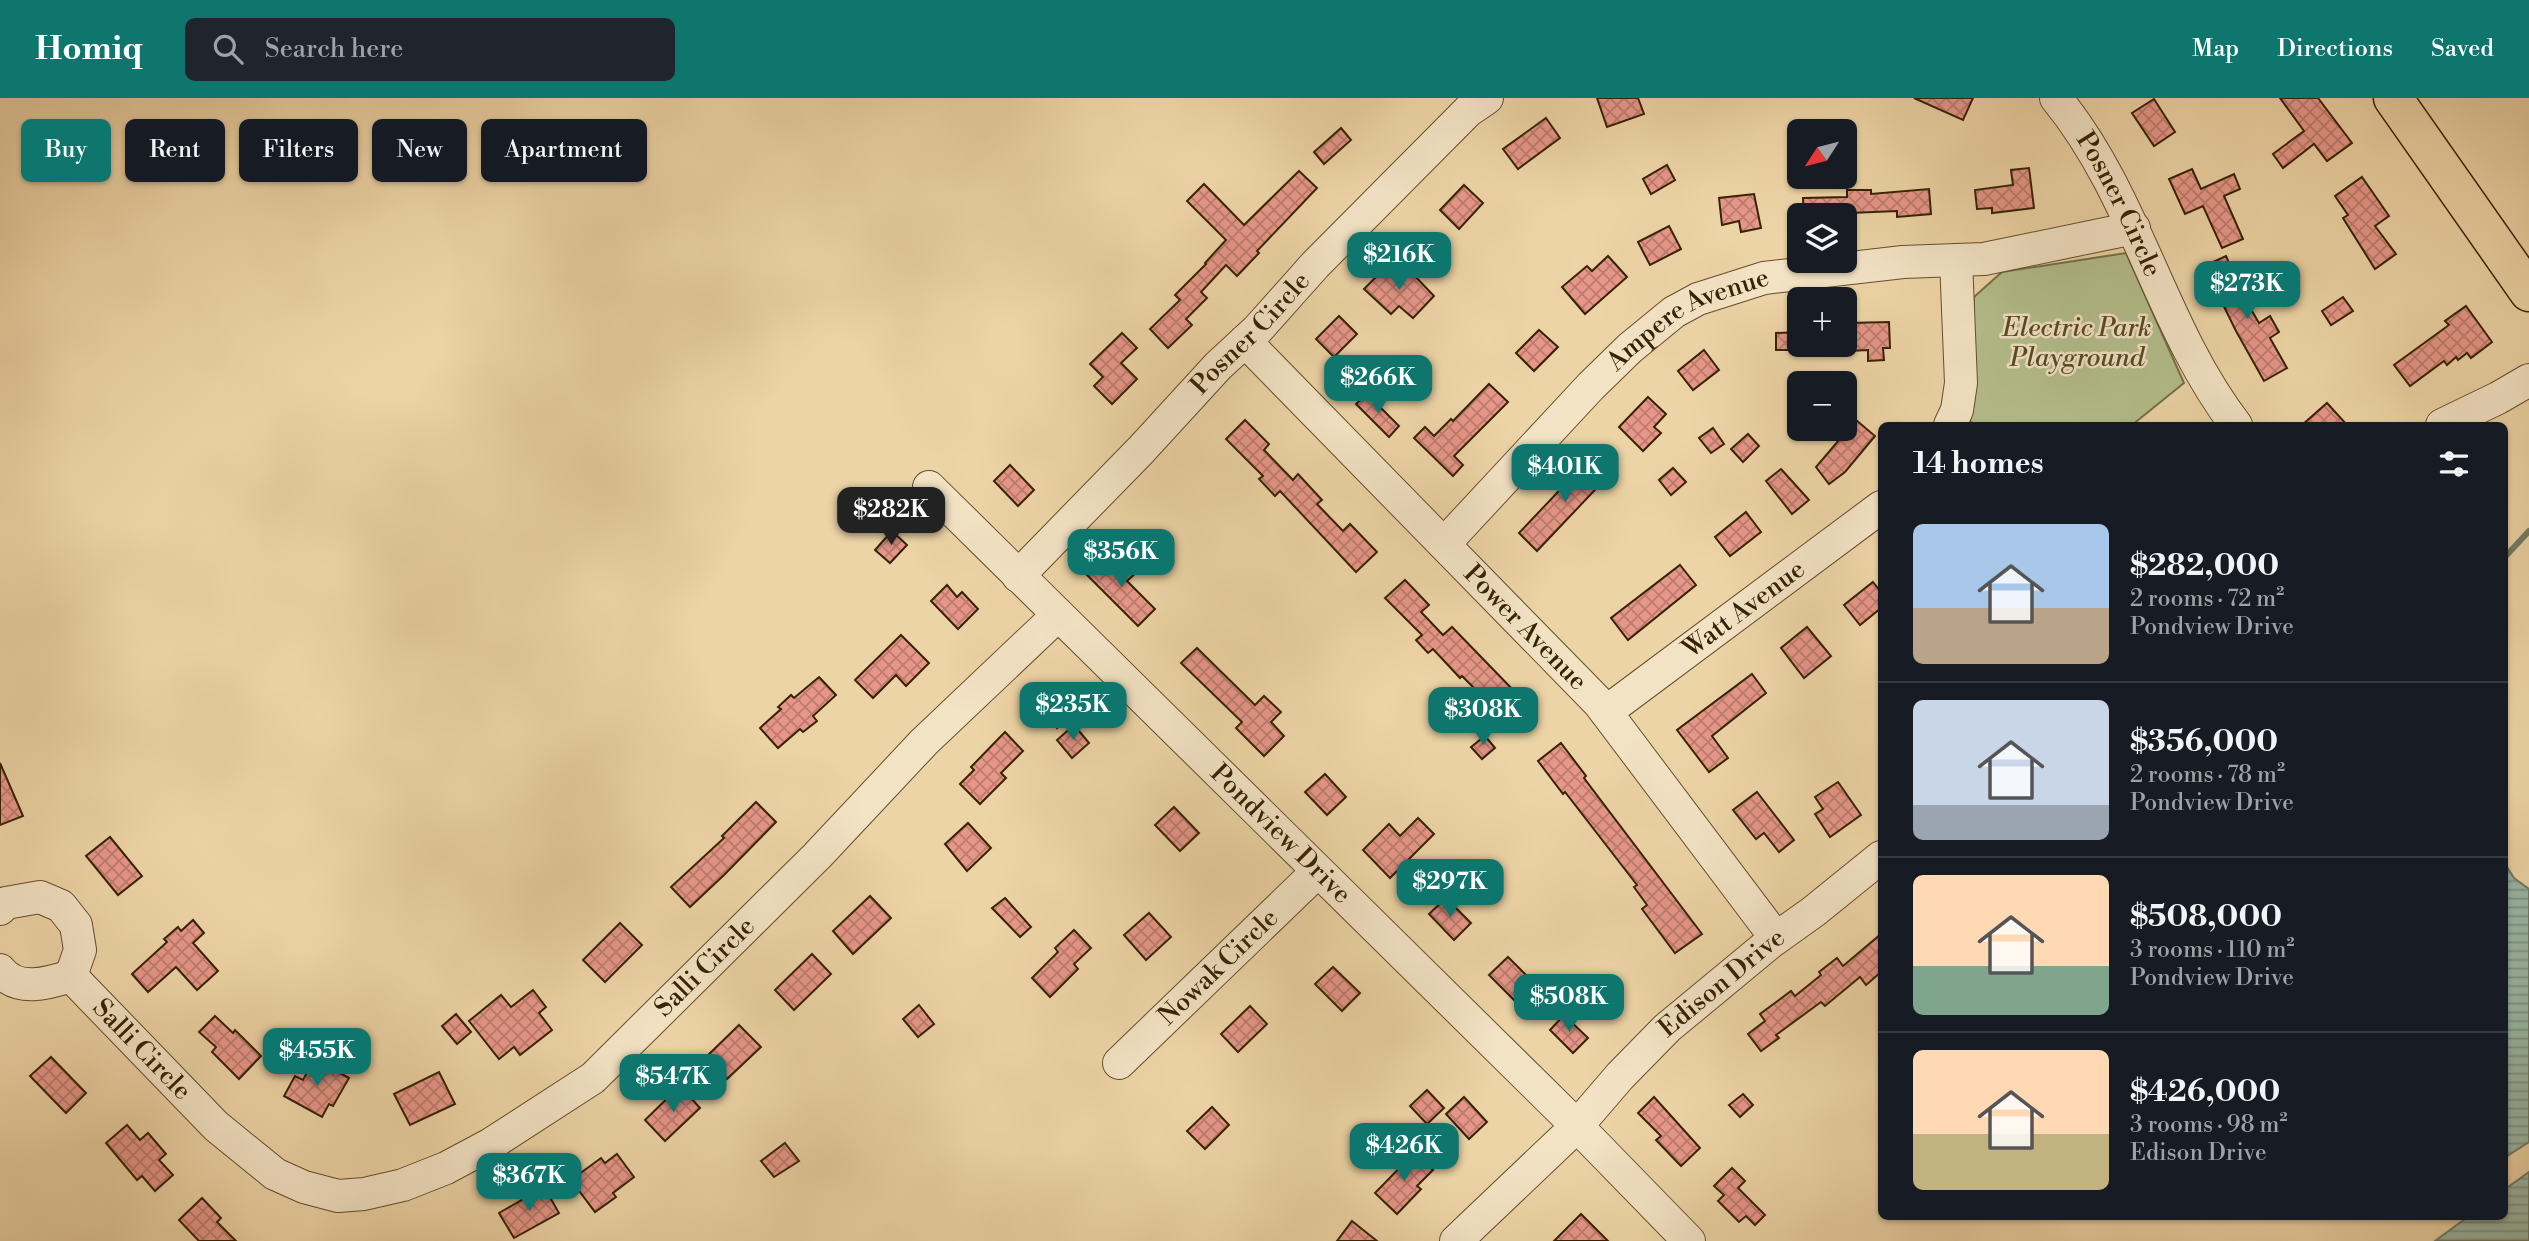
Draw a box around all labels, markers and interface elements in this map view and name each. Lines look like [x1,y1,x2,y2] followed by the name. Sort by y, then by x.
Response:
[185,18,675,81] search box
[35,29,143,70] text: Homiq
[209,30,247,68] icon: search
[265,33,403,65] text: Search here
[2192,34,2239,64] text: Map
[2277,34,2393,64] text: Directions
[2431,34,2494,64] text: Saved
[21,119,111,182] chip: Buy
[125,119,225,182] chip: Rent
[239,119,358,182] chip: Filters
[372,119,467,182] chip: New
[481,119,647,182] chip: Apartment
[1787,119,1857,189] north arrow
[1787,119,1857,441] map controls
[2069,126,2169,282] street label: Posner Circle
[1787,203,1857,273] button: layers
[1350,232,1448,292] pin: $216K
[1363,241,1435,269] text: $216K
[1599,261,1773,378] street label: Ampere Avenue
[2198,262,2296,321] pin: $273K
[1184,266,1317,401] street label: Posner Circle
[2210,270,2284,298] text: $273K
[1787,287,1857,357] button: +
[2002,312,2151,374] park label: Electric Park Playground
[1329,356,1427,415] pin: $266K
[1340,364,1416,392] text: $266K
[1787,371,1857,441] button: −
[1516,444,1614,504] pin: $401K
[1913,445,2044,483] text: 14 homes
[2435,445,2473,483] icon: filters
[1528,453,1602,481] text: $401K
[842,488,940,547] pin: $282K
[853,496,929,524] text: $282K
[1072,530,1170,589] pin: $356K
[1084,538,1158,566] text: $356K
[2130,547,2279,585] text: $282,000
[1969,552,2053,636] icon: home
[1676,553,1811,666] street label: Watt Avenue
[1457,558,1594,697] street label: Power Avenue
[2130,585,2284,613] text: 2 rooms · 72 m²
[2130,613,2294,641] text: Pondview Drive
[1024,682,1122,742] pin: $235K
[1434,688,1532,747] pin: $308K
[1036,691,1110,719] text: $235K
[1444,696,1522,724] text: $308K
[2130,723,2278,761] text: $356,000
[1969,728,2053,812] icon: home
[1204,757,1358,910] street label: Pondview Drive
[2130,761,2285,789] text: 2 rooms · 78 m²
[2130,789,2294,817] text: Pondview Drive
[1401,860,1499,919] pin: $297K
[1413,868,1487,896] text: $297K
[2130,898,2282,936] text: $508,000
[1152,902,1285,1032] street label: Nowak Circle
[1969,903,2053,987] icon: home
[648,910,762,1024] street label: Salli Circle
[1652,921,1791,1044] street label: Edison Drive
[2130,936,2294,964] text: 3 rooms · 110 m²
[2130,964,2294,992] text: Pondview Drive
[1520,974,1618,1034] pin: $508K
[1530,983,1608,1011] text: $508K
[86,992,198,1107] street label: Salli Circle
[268,1028,366,1088] pin: $455K
[279,1037,355,1065] text: $455K
[624,1054,722,1114] pin: $547K
[636,1063,710,1091] text: $547K
[2130,1073,2280,1111] text: $426,000
[1969,1078,2053,1162] icon: home
[2130,1111,2287,1139] text: 3 rooms · 98 m²
[1355,1124,1453,1183] pin: $426K
[1366,1132,1442,1160] text: $426K
[2130,1139,2267,1167] text: Edison Drive
[480,1154,578,1213] pin: $367K
[492,1162,566,1190] text: $367K

